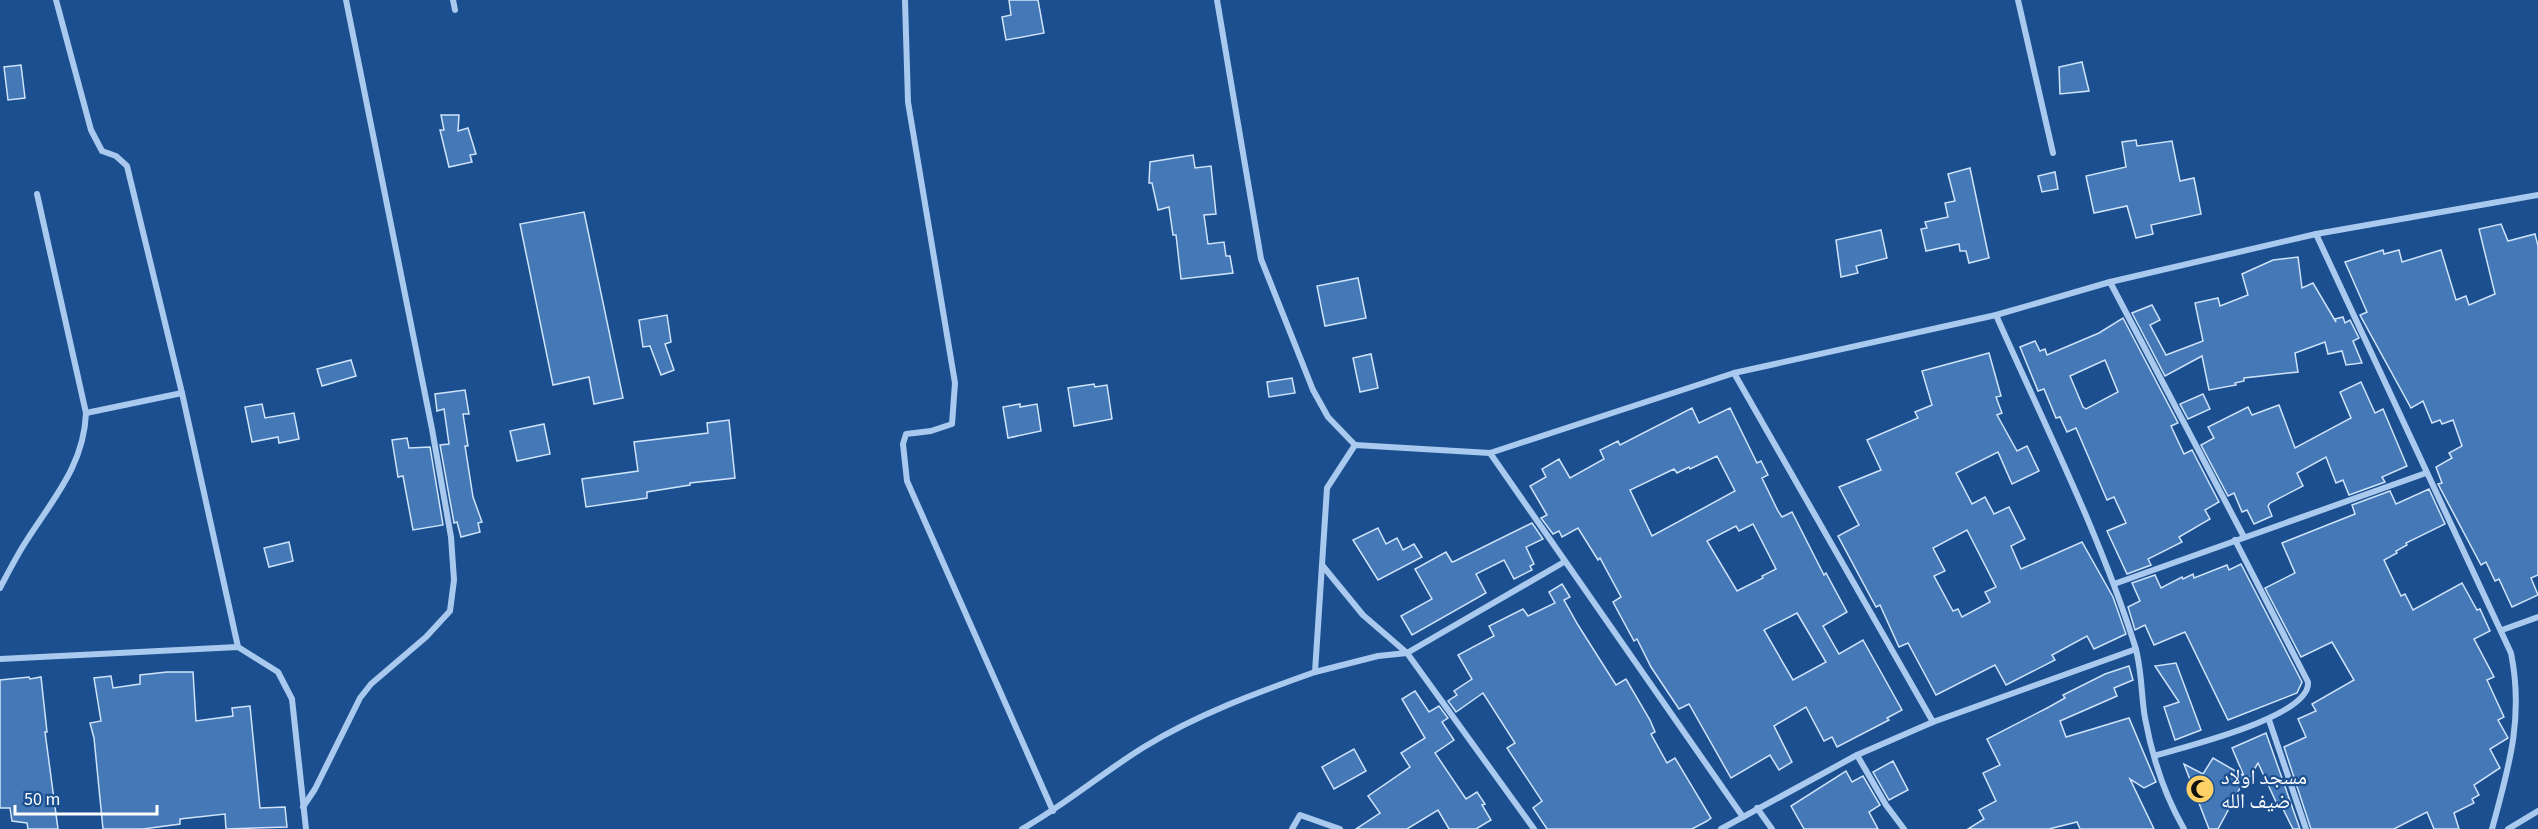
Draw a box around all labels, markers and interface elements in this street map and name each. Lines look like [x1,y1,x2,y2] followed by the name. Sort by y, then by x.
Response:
[2221,762,2307,816] place label: مسجد اولاد ضيف الله
[2184,773,2216,805] mosque icon: مسجد اولاد ضيف الله
[15,778,158,816] scale bar
[24,787,60,812] text: 50 m

